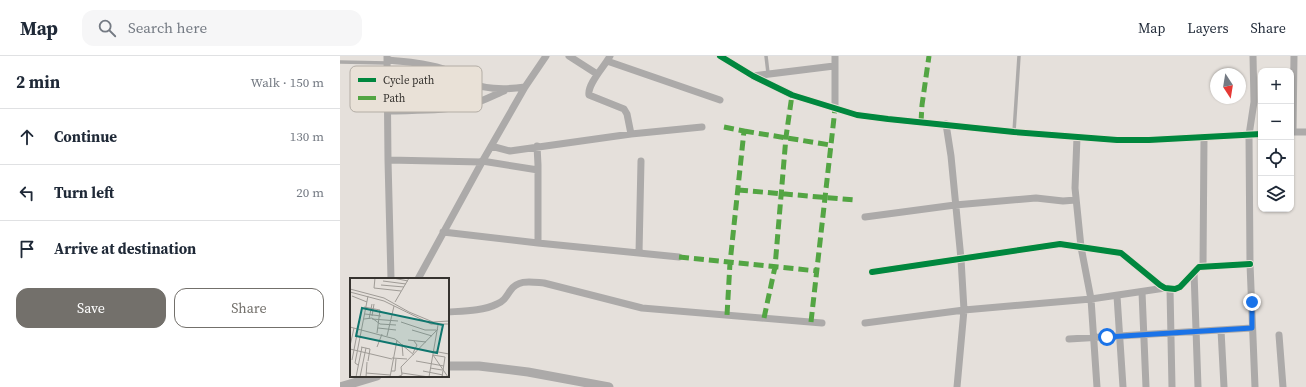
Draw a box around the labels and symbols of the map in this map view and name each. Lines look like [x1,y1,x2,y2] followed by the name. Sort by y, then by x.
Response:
[350,66,482,112] legend
[1210,68,1246,104] north arrow
[383,73,435,88] text: Cycle path
[383,91,406,106] text: Path
[350,278,449,377] inset map
[1243,293,1261,311] route end
[1098,328,1116,346] route start

